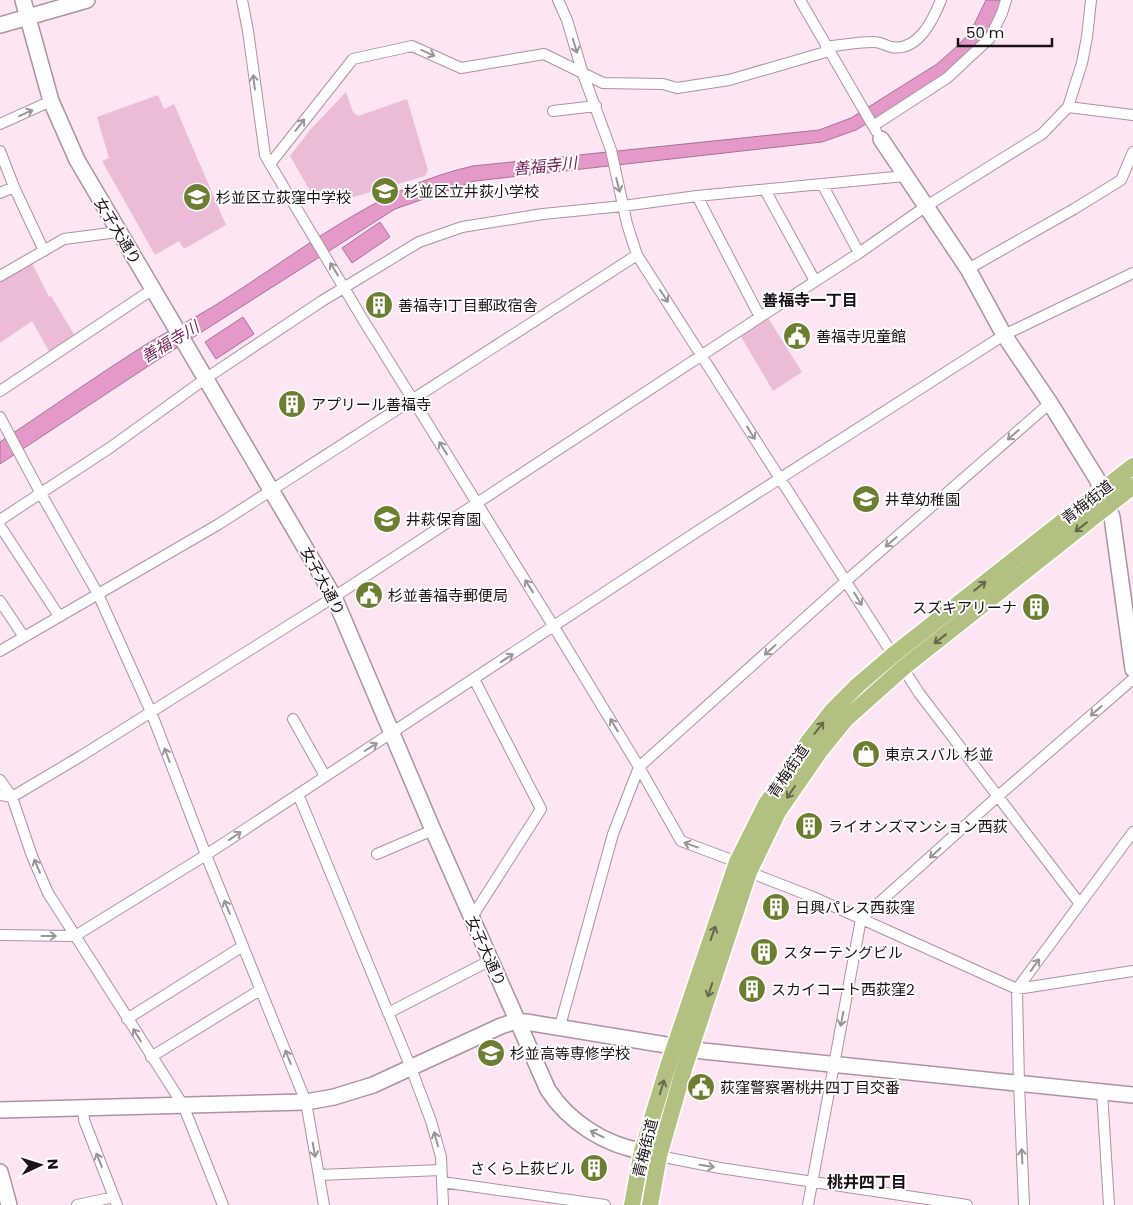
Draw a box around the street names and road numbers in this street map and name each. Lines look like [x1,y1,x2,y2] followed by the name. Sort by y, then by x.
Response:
[90,193,146,269] street label: 女子大通り
[1057,475,1117,529] street label: 青梅街道
[296,543,350,619] street label: 女子大通り
[763,740,813,802] street label: 青梅街道
[461,912,511,990] street label: 女子大通り
[628,1116,662,1180] street label: 青梅街道

